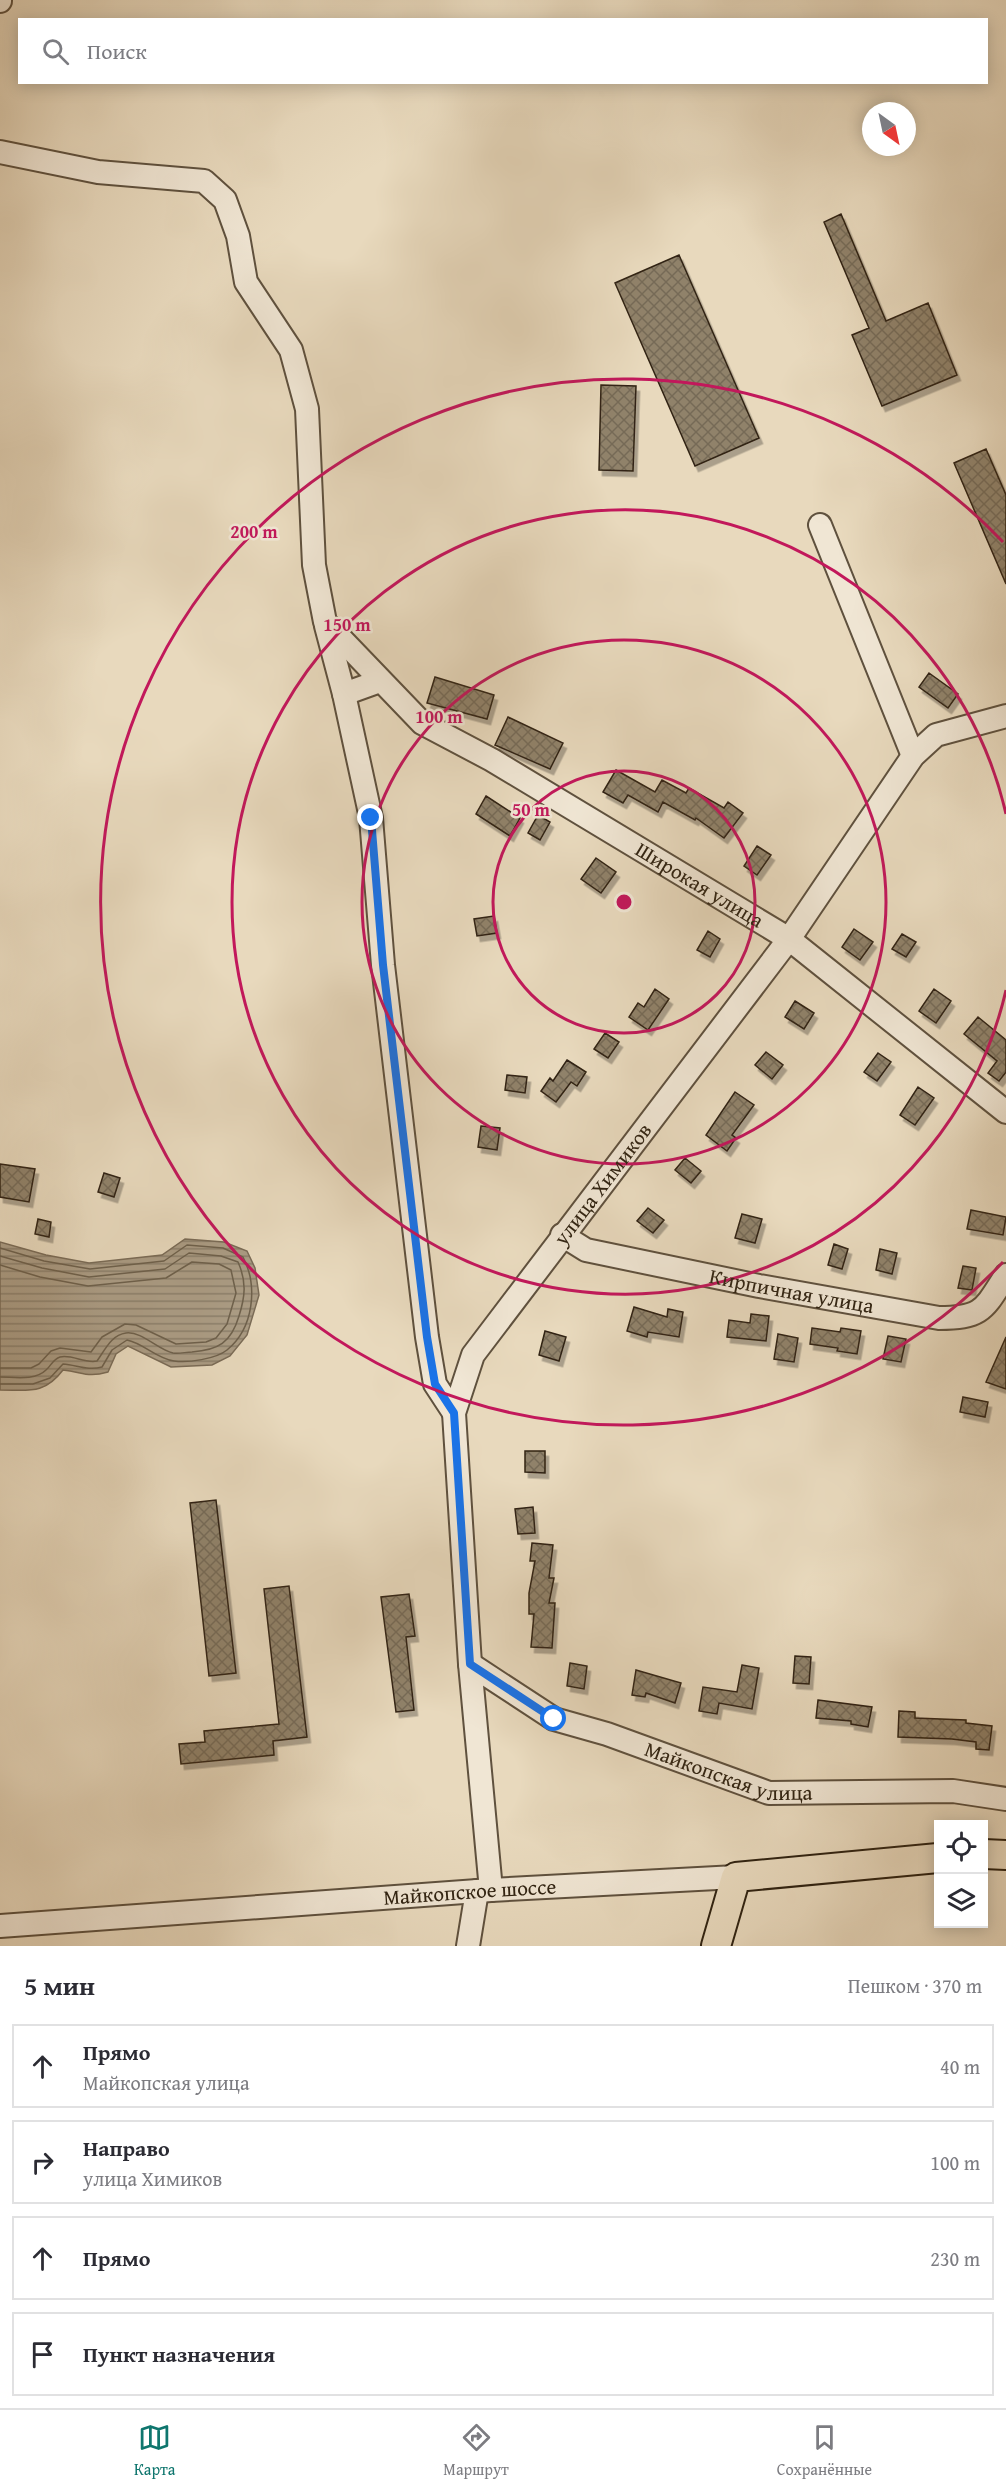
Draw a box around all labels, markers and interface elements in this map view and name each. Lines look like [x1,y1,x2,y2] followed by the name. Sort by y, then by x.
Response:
[18,18,988,84] search box
[39,35,72,68] icon: search
[87,35,147,67] text: Поиск
[862,102,916,156] north arrow
[230,518,278,545] text: 200 m
[323,611,371,638] text: 150 m
[415,703,463,730] text: 100 m
[512,796,551,823] text: 50 m
[357,804,383,830] route end
[630,834,770,935] street label: Широкая улица
[614,892,634,912] centre of rings
[545,1116,659,1252] street label: улица Химиков
[707,1260,876,1321] street label: Кирпичная улица
[540,1705,566,1731] route start
[640,1733,813,1808] street label: Майкопская улица
[934,1820,988,1928] map controls
[934,1820,988,1874] button: locate
[382,1871,557,1913] street label: Майкопское шоссе
[934,1874,988,1928] button: layers
[24,1966,95,2005] text: 5 мин
[848,1971,982,2000] text: Пешком · 370 m
[83,2036,150,2068] text: Прямо
[26,2050,59,2083] icon: ahead
[940,2052,980,2081] text: 40 m
[83,2068,249,2097] text: Майкопская улица
[83,2132,170,2164] text: Направо
[26,2146,59,2179] icon: right
[930,2148,980,2177] text: 100 m
[83,2164,222,2193] text: улица Химиков
[26,2242,59,2275] icon: ahead
[83,2242,150,2274] text: Прямо
[930,2244,980,2273] text: 230 m
[26,2338,59,2371] icon: arrive
[83,2338,275,2370] text: Пункт назначения
[134,2421,175,2481] tab: Карта
[443,2421,509,2481] tab: Маршрут
[777,2421,872,2481] tab: Сохранённые

